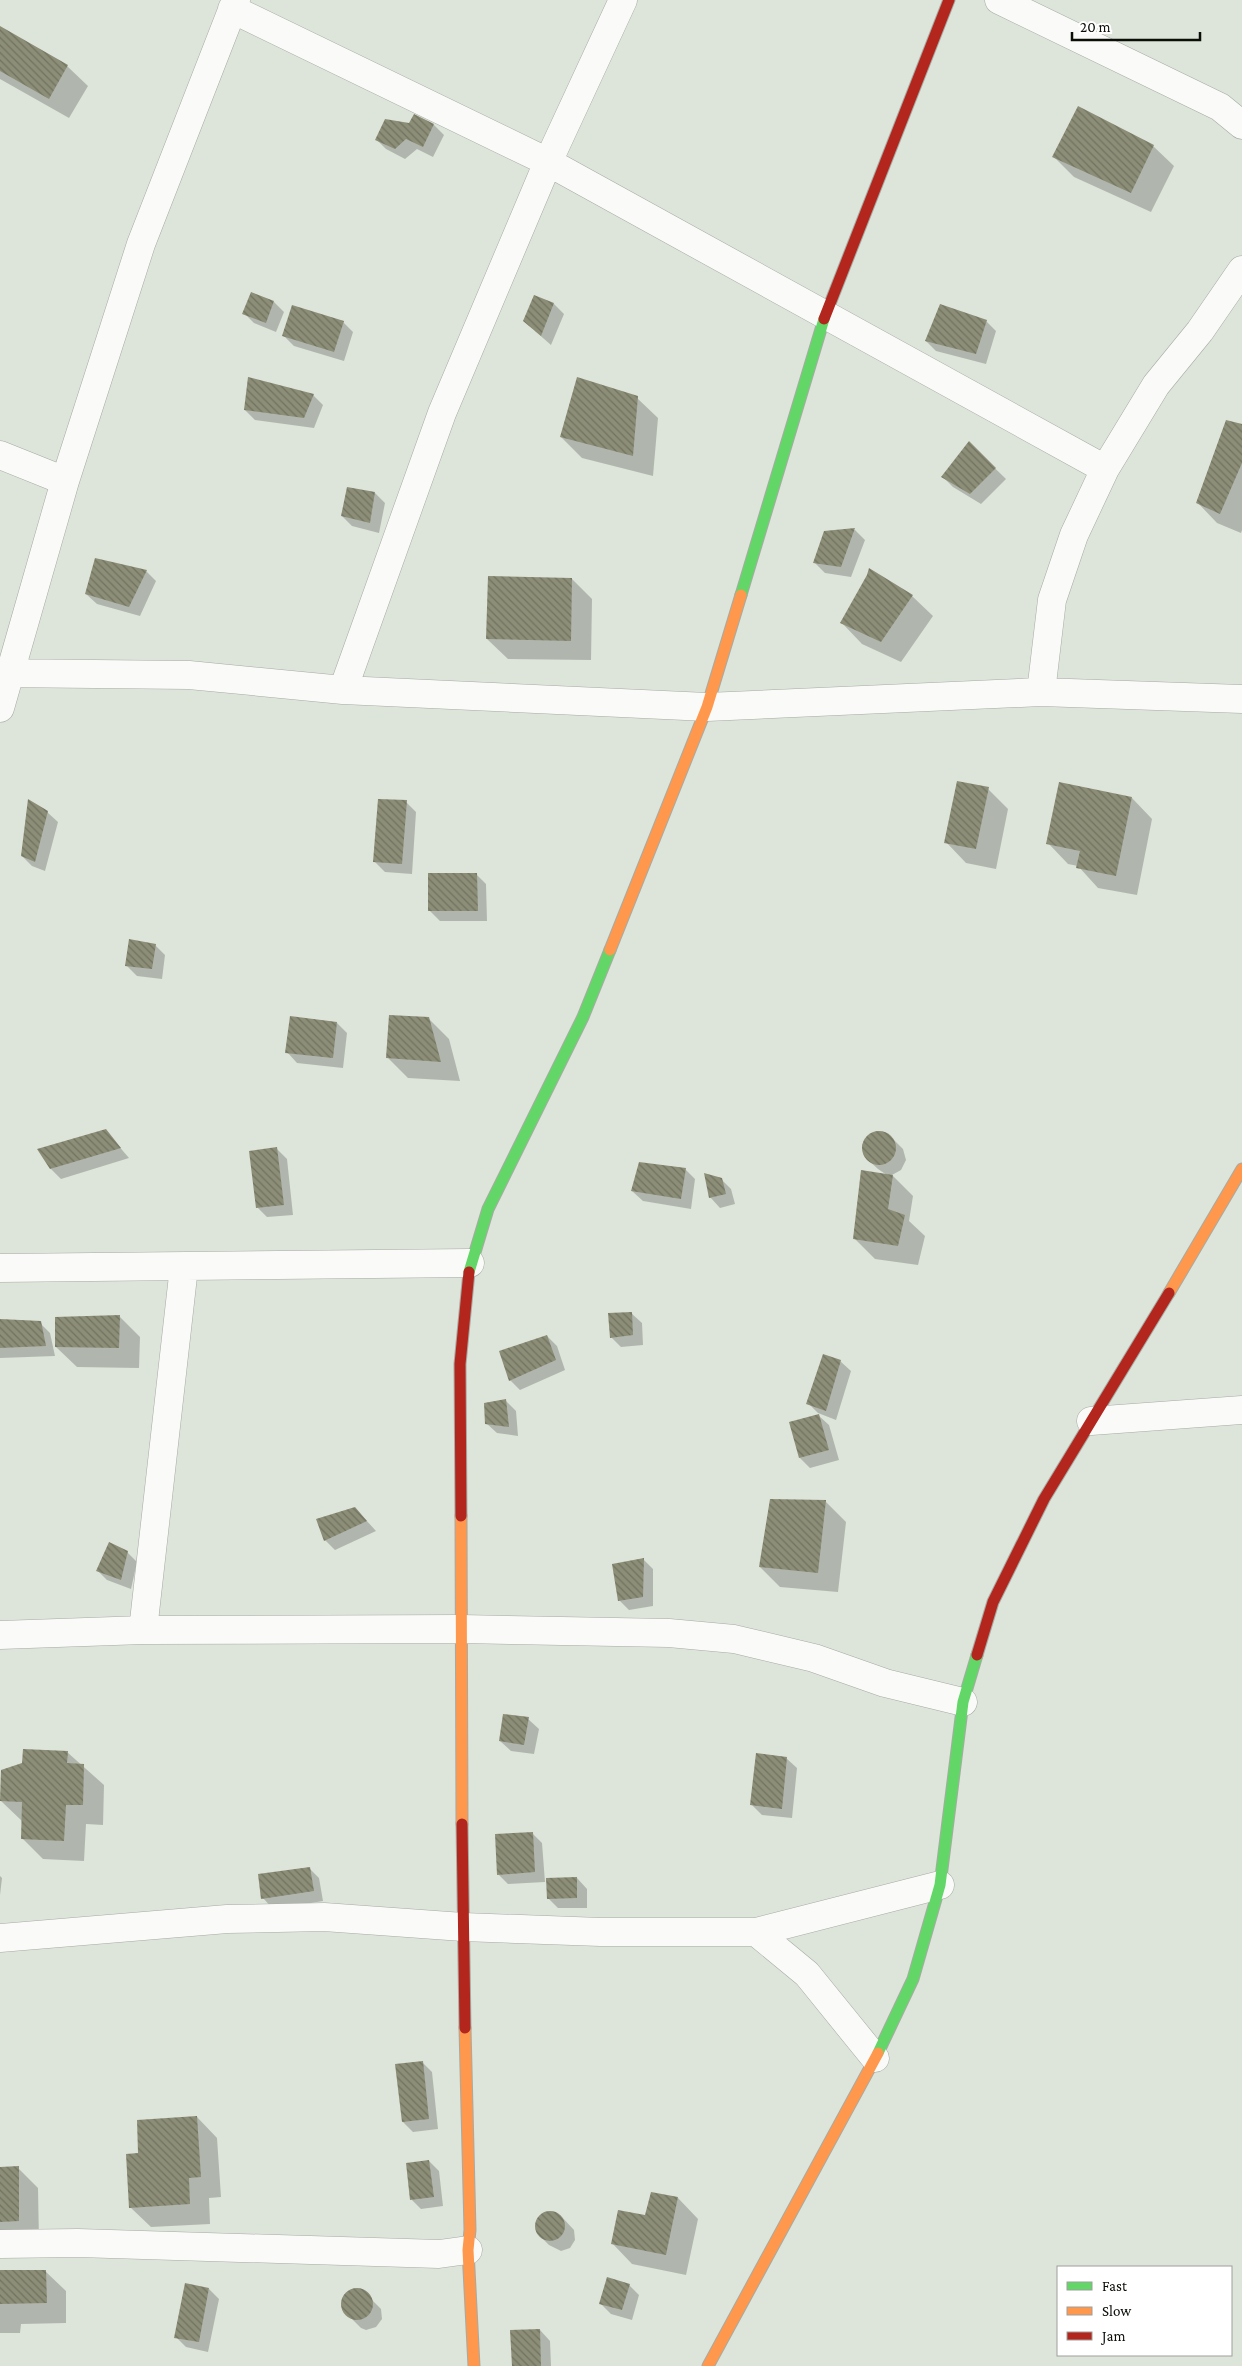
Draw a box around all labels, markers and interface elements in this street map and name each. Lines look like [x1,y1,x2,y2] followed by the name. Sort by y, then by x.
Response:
[1072,10,1200,42] scale bar
[1080,19,1111,35] text: 20 m
[1057,2266,1232,2356] legend
[1102,2278,1128,2294] text: Fast
[1102,2303,1132,2319] text: Slow
[1100,2328,1125,2345] text: Jam

